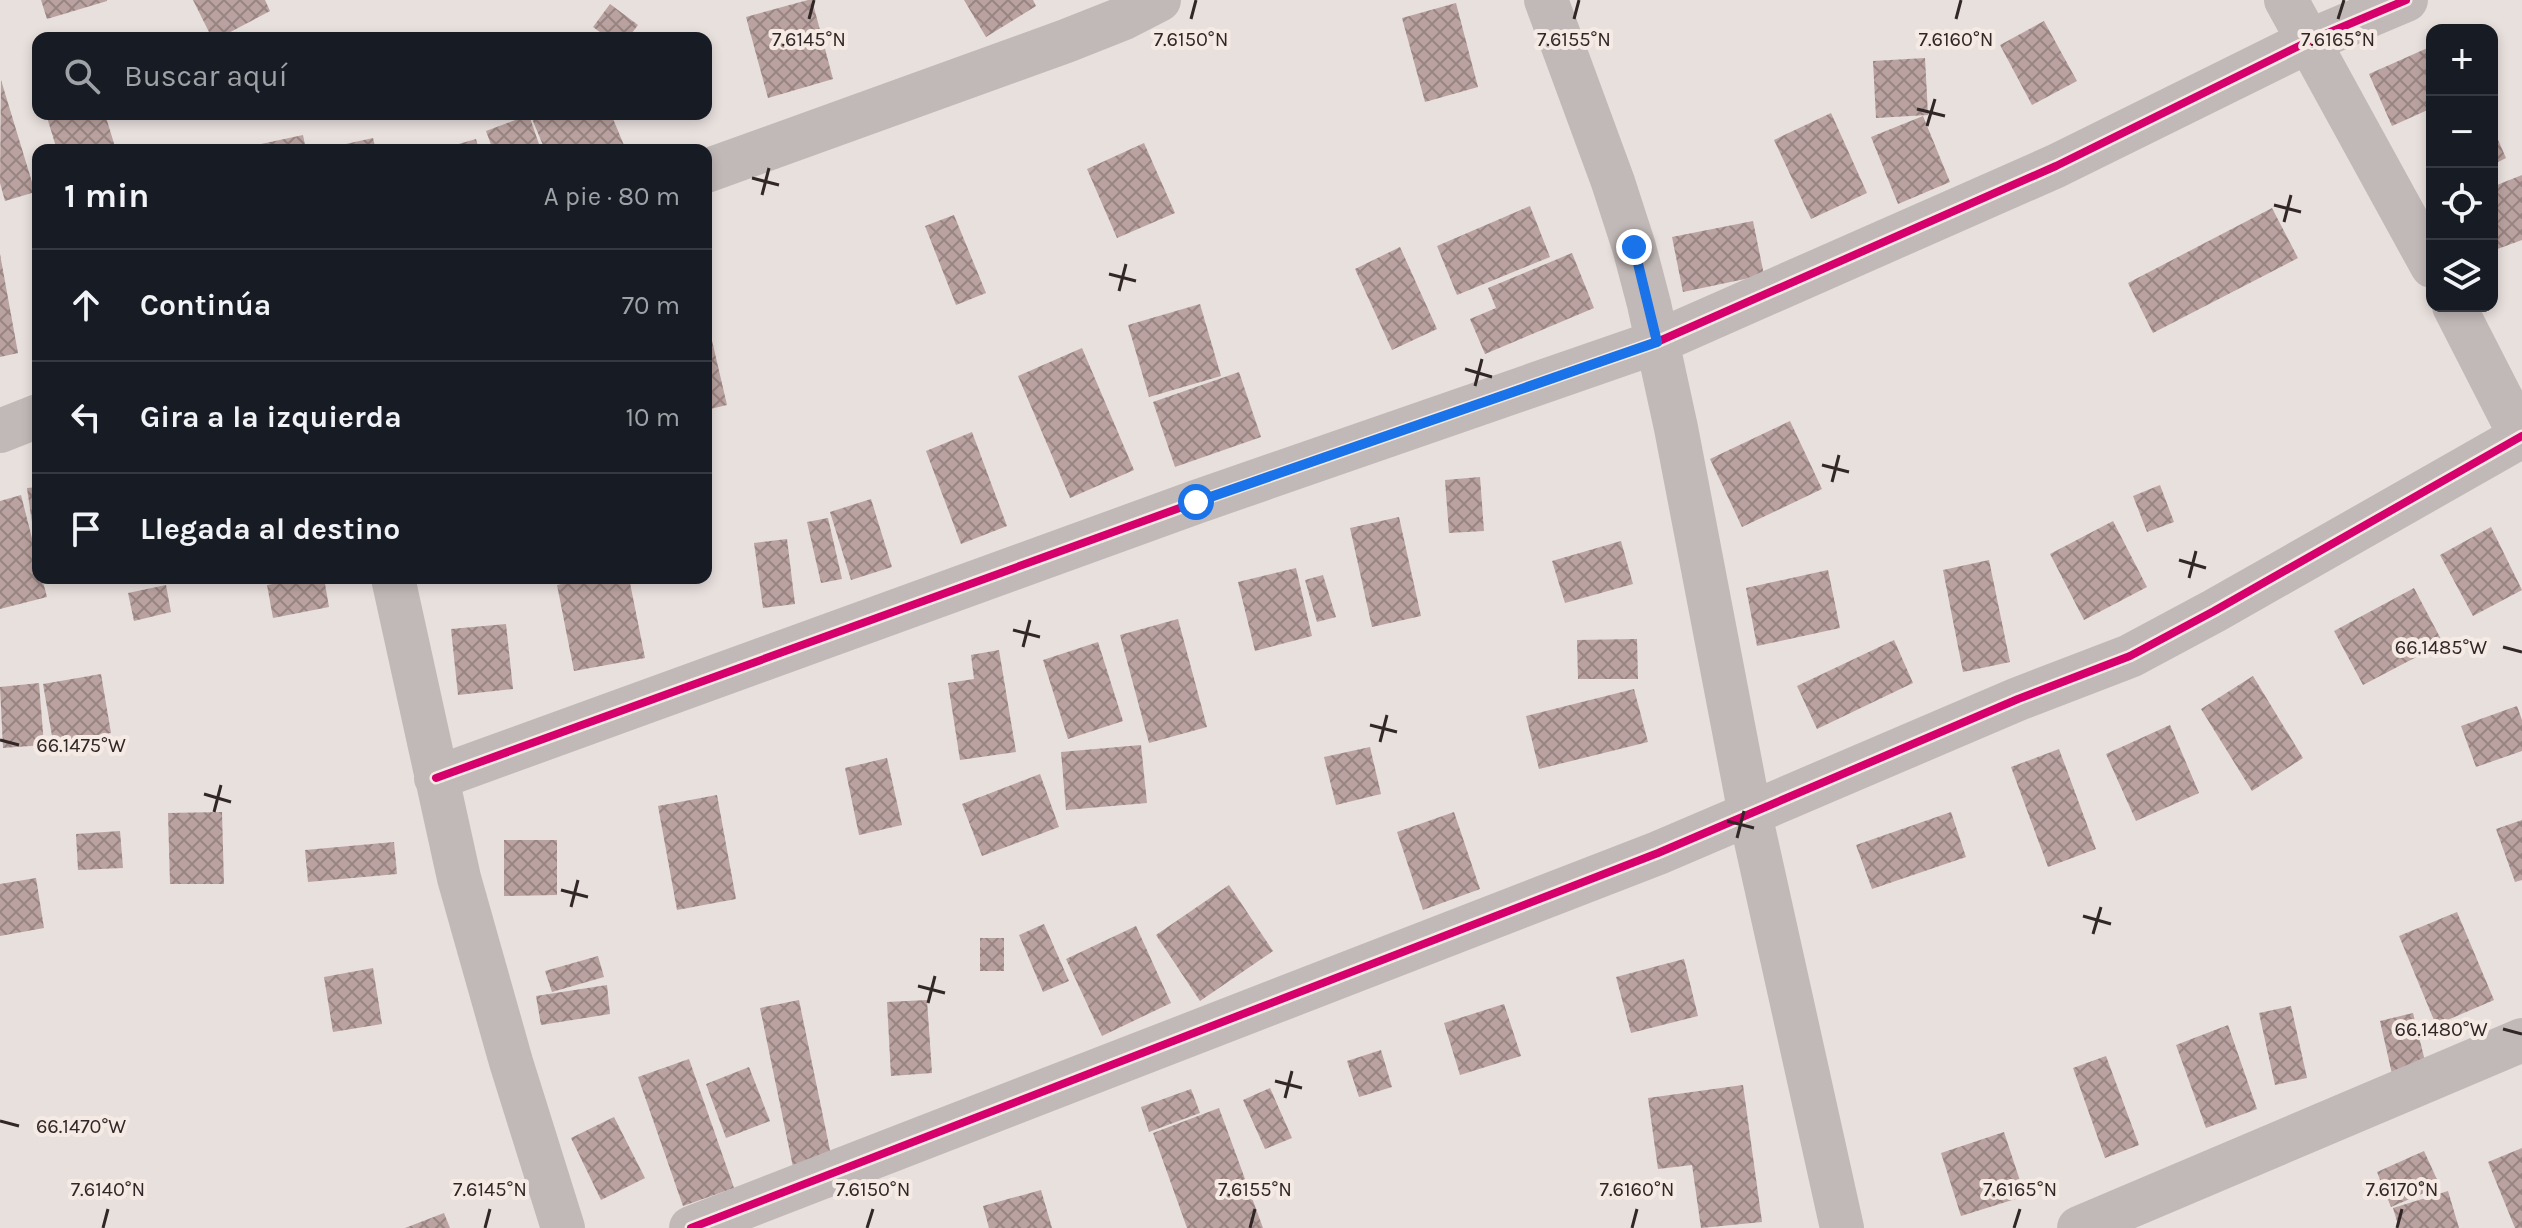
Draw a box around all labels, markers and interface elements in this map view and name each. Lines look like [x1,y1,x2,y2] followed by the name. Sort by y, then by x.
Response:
[2426,24,2498,312] map controls
[2426,24,2498,96] button: +
[772,28,846,51] text: 7.6145°N
[1154,28,1228,51] text: 7.6150°N
[1537,28,1611,51] text: 7.6155°N
[1919,28,1993,51] text: 7.6160°N
[2301,28,2375,51] text: 7.6165°N
[32,32,712,120] search box
[60,54,104,98] icon: search
[124,58,288,94] text: Buscar aquí
[2426,96,2498,168] button: −
[2426,168,2498,240] button: locate
[64,176,149,216] text: 1 min
[544,181,680,212] text: A pie · 80 m
[1616,229,1652,265] route end
[2426,240,2498,312] button: layers
[64,283,108,327] icon: ahead
[140,287,271,323] text: Continúa
[622,290,680,321] text: 70 m
[64,395,108,439] icon: left
[140,399,402,435] text: Gira a la izquierda
[625,402,680,433] text: 10 m
[1178,484,1214,520] route start
[64,507,108,551] icon: arrive
[140,511,400,547] text: Llegada al destino
[2395,636,2487,659] text: 66.1485°W
[36,734,126,757] text: 66.1475°W
[2394,1018,2488,1041] text: 66.1480°W
[36,1115,126,1138] text: 66.1470°W
[71,1178,145,1201] text: 7.6140°N
[453,1178,527,1201] text: 7.6145°N
[836,1178,910,1201] text: 7.6150°N
[1218,1178,1292,1201] text: 7.6155°N
[1600,1178,1674,1201] text: 7.6160°N
[1983,1178,2057,1201] text: 7.6165°N
[2366,1178,2438,1201] text: 7.6170°N

